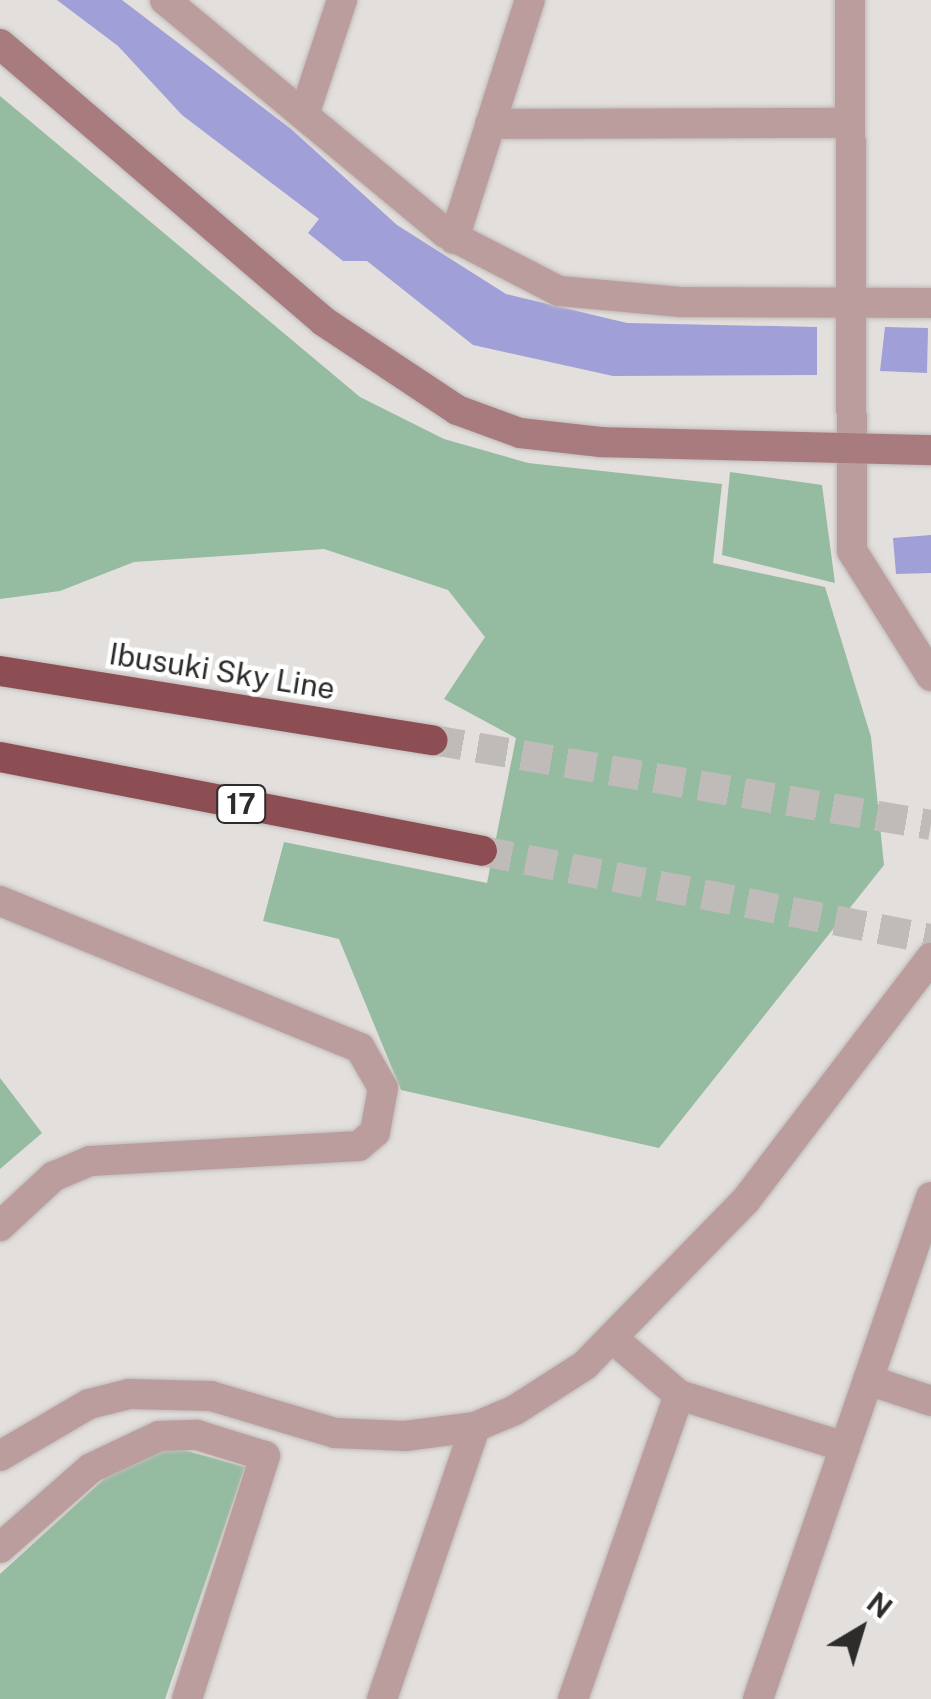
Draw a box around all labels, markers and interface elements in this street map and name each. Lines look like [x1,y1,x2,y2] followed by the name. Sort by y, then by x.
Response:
[107,635,337,707] street label: Ibusuki Sky Line
[216,781,266,827] road number: 17
[811,1579,911,1679] north arrow
[861,1585,899,1625] text: N

